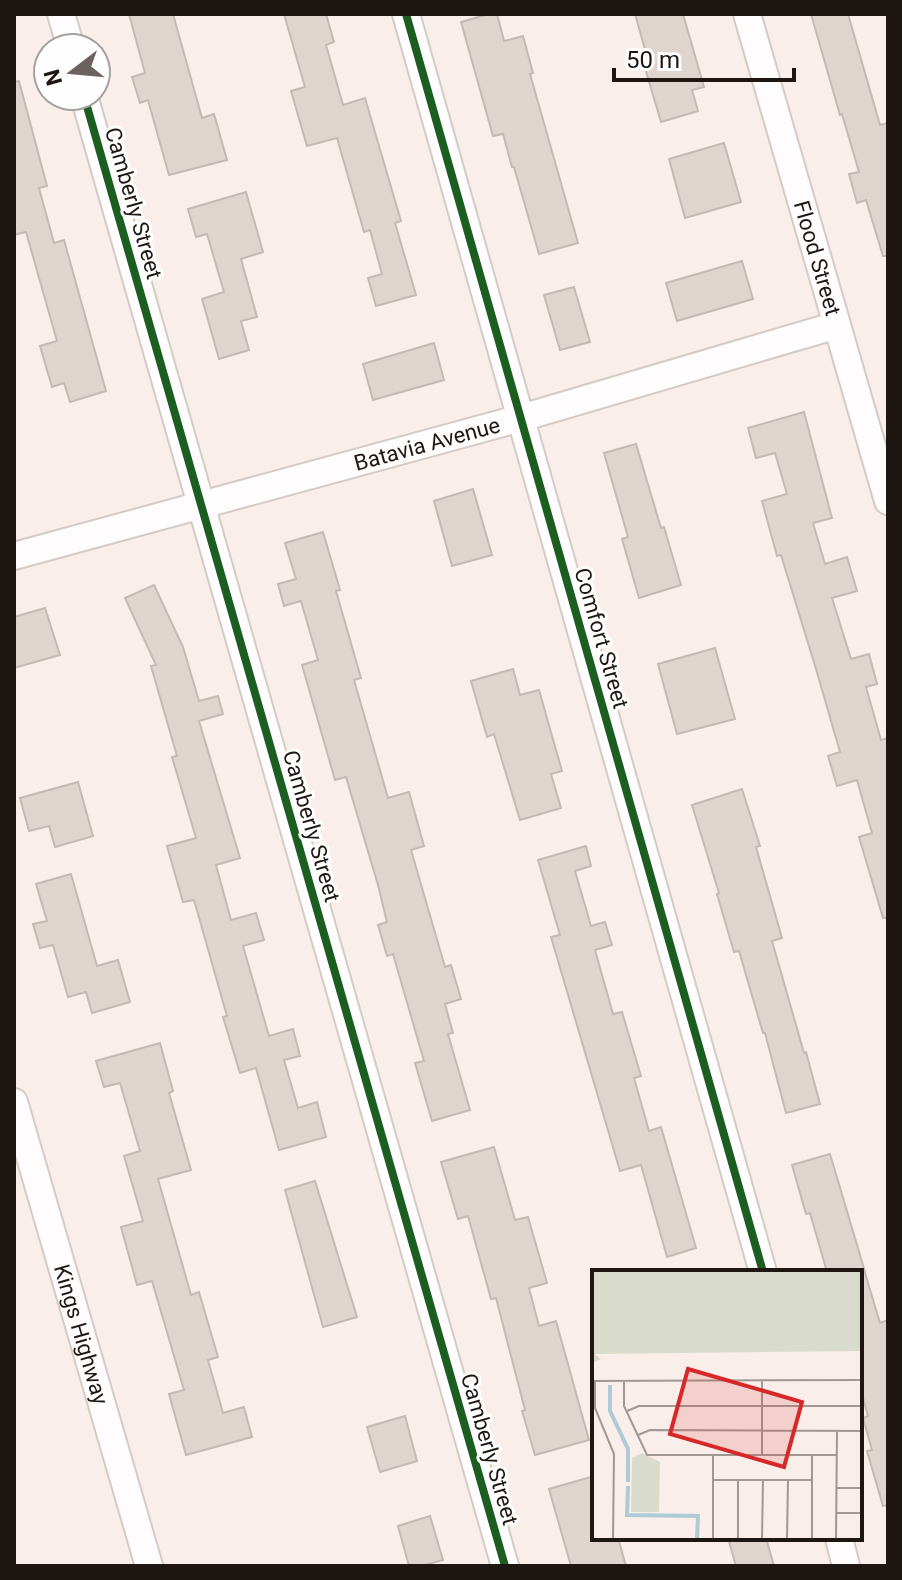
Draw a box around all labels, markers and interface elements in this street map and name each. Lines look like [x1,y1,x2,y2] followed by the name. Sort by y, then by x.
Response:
[32,32,112,112] north arrow
[614,32,794,82] scale bar
[626,46,680,74] text: 50 m
[39,66,67,88] text: N
[100,125,167,282] street label: Camberly Street
[789,198,846,319] street label: Flood Street
[351,412,503,476] street label: Batavia Avenue
[570,565,634,711] street label: Comfort Street
[278,748,345,905] street label: Camberly Street
[49,1261,114,1408] street label: Kings Highway
[592,1270,862,1540] inset map
[456,1371,523,1528] street label: Camberly Street

